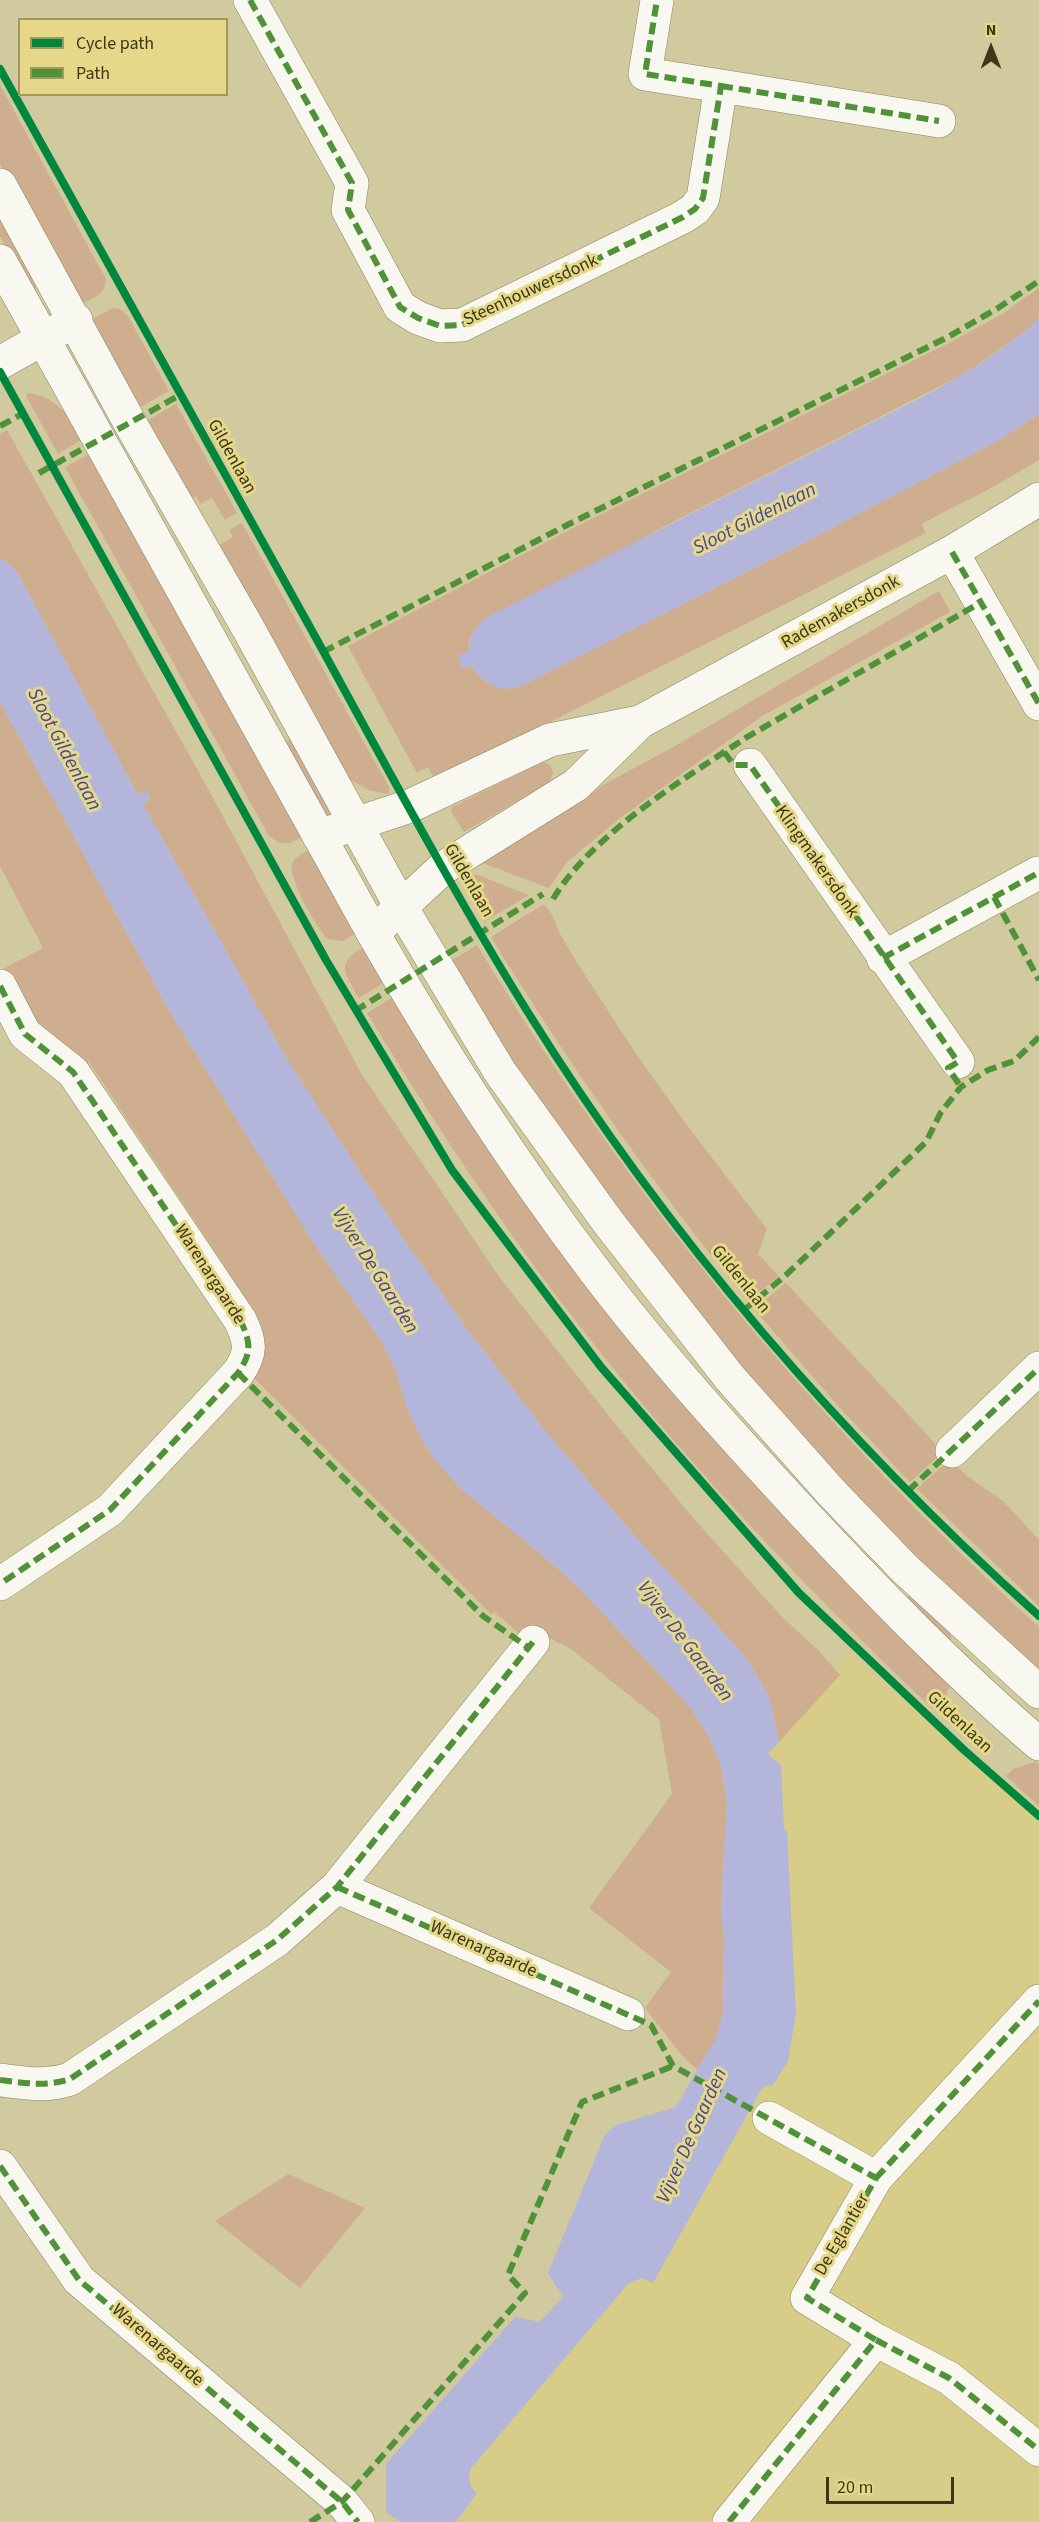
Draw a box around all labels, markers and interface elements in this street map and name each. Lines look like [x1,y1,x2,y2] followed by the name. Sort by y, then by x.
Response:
[18,18,228,96] legend
[961,18,1021,78] north arrow
[986,19,996,41] text: N
[76,31,154,56] text: Cycle path
[76,61,110,86] text: Path
[460,250,602,332] street label: Steenhouwersdonk
[202,416,260,498] street label: Gildenlaan
[689,479,821,561] water label: Sloot Gildenlaan
[778,572,904,654] street label: Rademakersdonk
[21,685,105,815] water label: Sloot Gildenlaan
[769,802,863,922] street label: Klingmakersdonk
[438,840,498,922] street label: Gildenlaan
[325,1203,423,1339] water label: Vijver De Gaarden
[169,1221,249,1329] street label: Warenargaarde
[706,1242,774,1318] street label: Gildenlaan
[631,1577,737,1707] water label: Vijver De Gaarden
[922,1687,996,1759] street label: Gildenlaan
[426,1917,540,1983] street label: Warenargaarde
[653,2065,733,2207] water label: Vijver De Gaarden
[811,2190,875,2280] street label: De Eglantier
[107,2300,207,2392] street label: Warenargaarde
[829,2465,956,2503] scale bar
[837,2475,873,2500] text: 20 m

